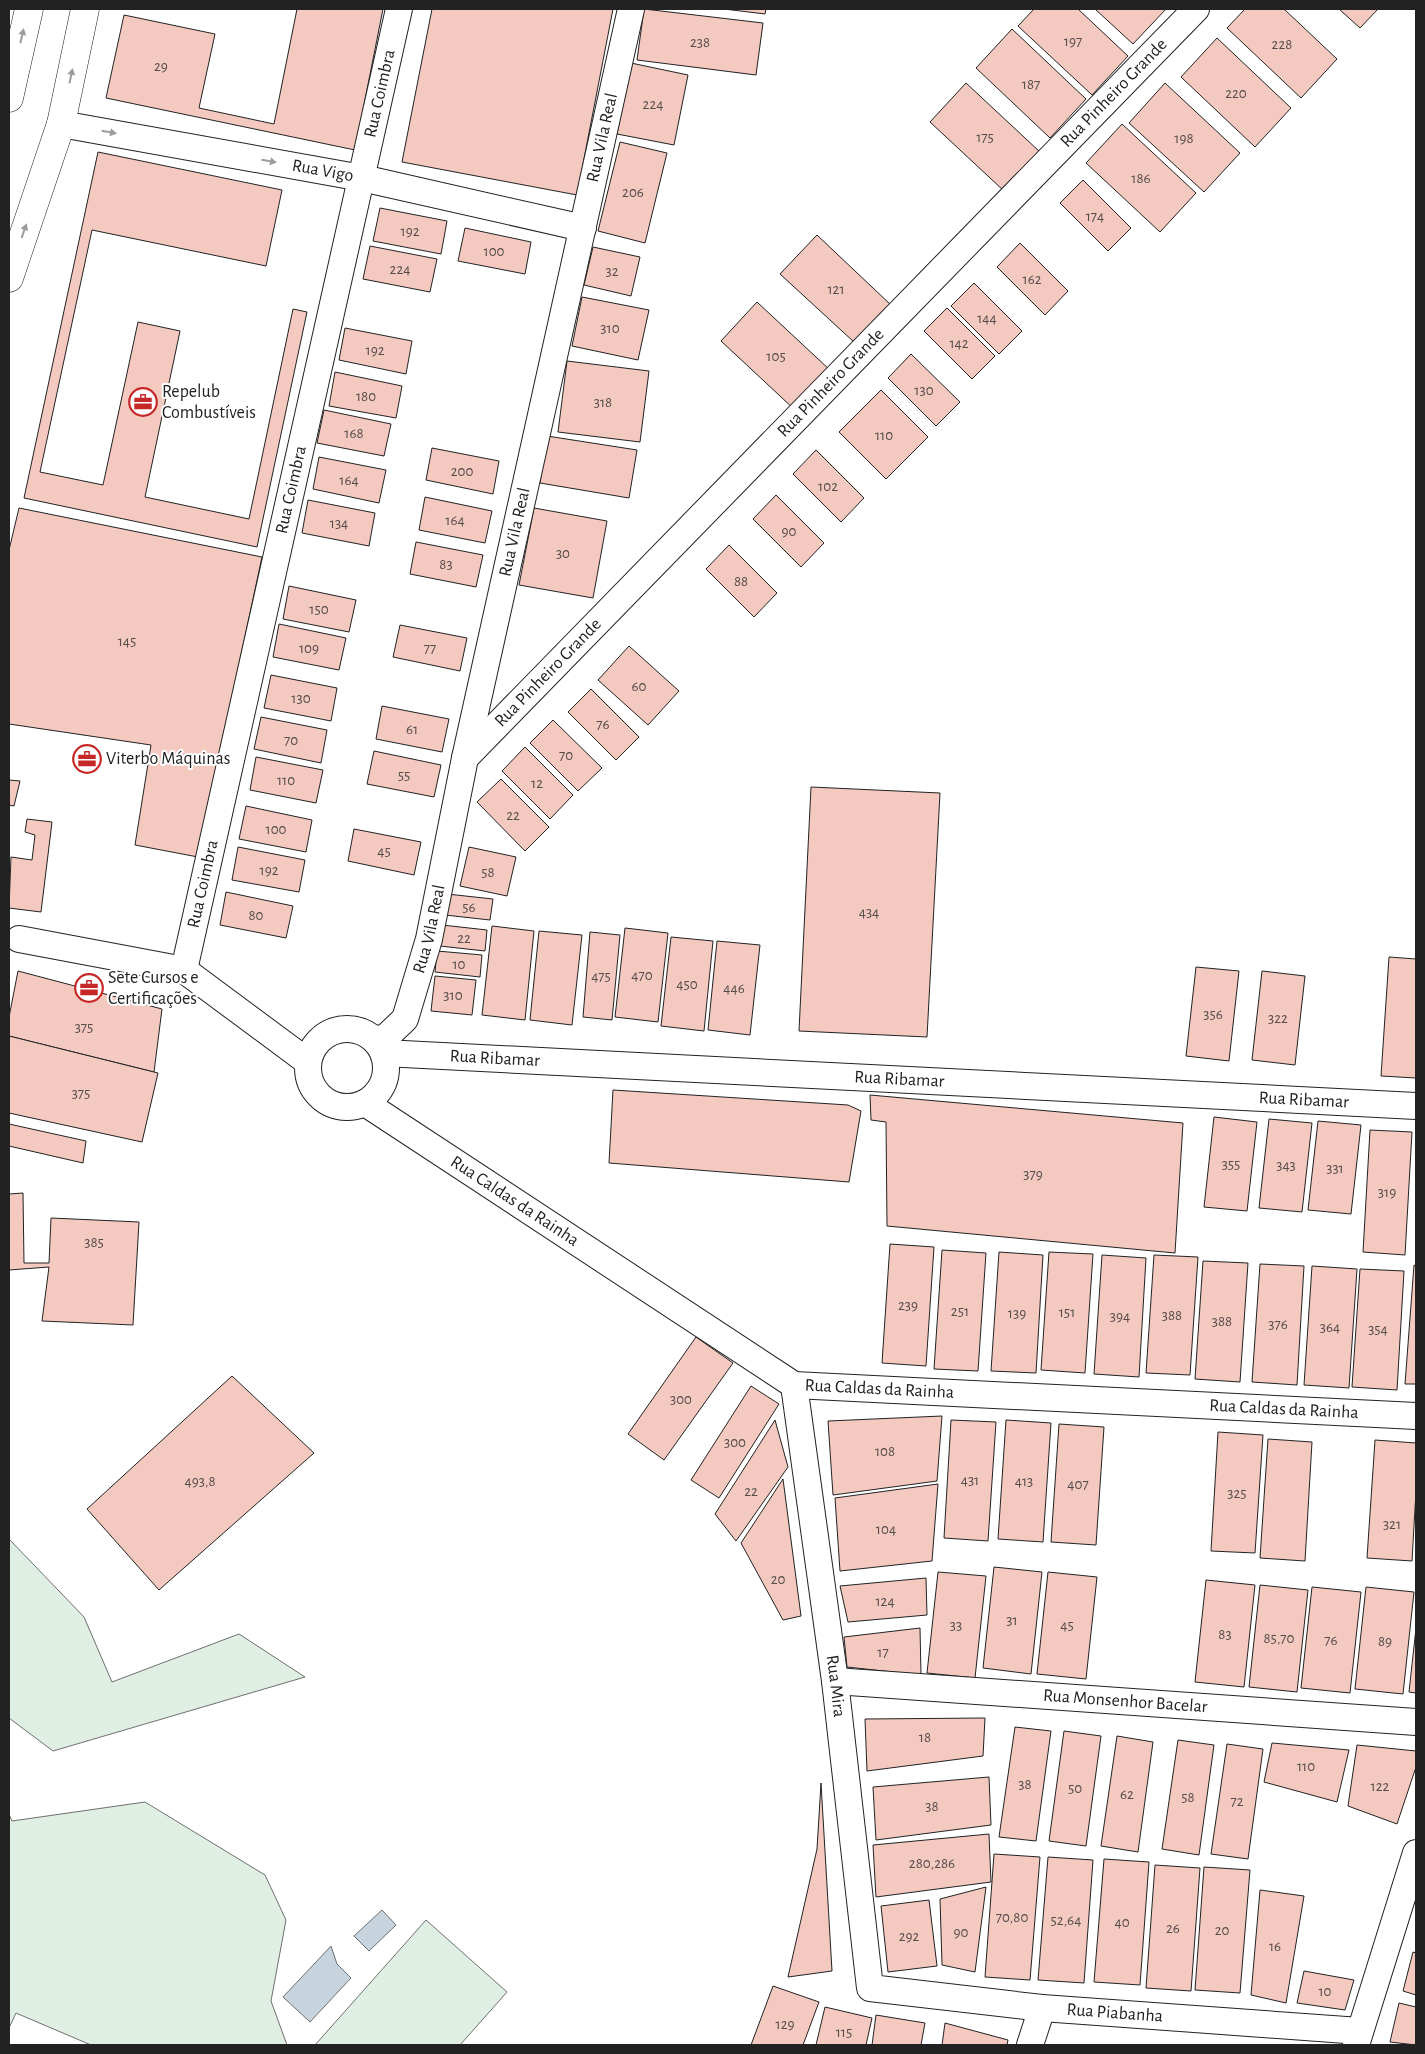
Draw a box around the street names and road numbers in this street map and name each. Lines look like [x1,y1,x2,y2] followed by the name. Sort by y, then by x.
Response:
[1057,35,1171,151] street label: Rua Pinheiro Grande
[361,48,399,139] street label: Rua Coimbra
[584,91,621,184] street label: Rua Vila Real
[291,157,355,185] street label: Rua Vigo
[774,325,888,441] street label: Rua Pinheiro Grande
[273,444,310,536] street label: Rua Coimbra
[496,486,534,578] street label: Rua Vila Real
[491,615,605,731] street label: Rua Pinheiro Grande
[185,838,222,930] street label: Rua Coimbra
[410,883,449,976] street label: Rua Vila Real
[449,1047,541,1070] street label: Rua Ribamar
[854,1068,945,1091] street label: Rua Ribamar
[1258,1089,1350,1112] street label: Rua Ribamar
[447,1153,582,1250] street label: Rua Caldas da Rainha
[804,1377,955,1402] street label: Rua Caldas da Rainha
[1209,1397,1359,1422] street label: Rua Caldas da Rainha
[822,1654,848,1718] street label: Rua Mira
[1042,1687,1208,1716] street label: Rua Monsenhor Bacelar
[1066,2001,1164,2026] street label: Rua Piabanha

